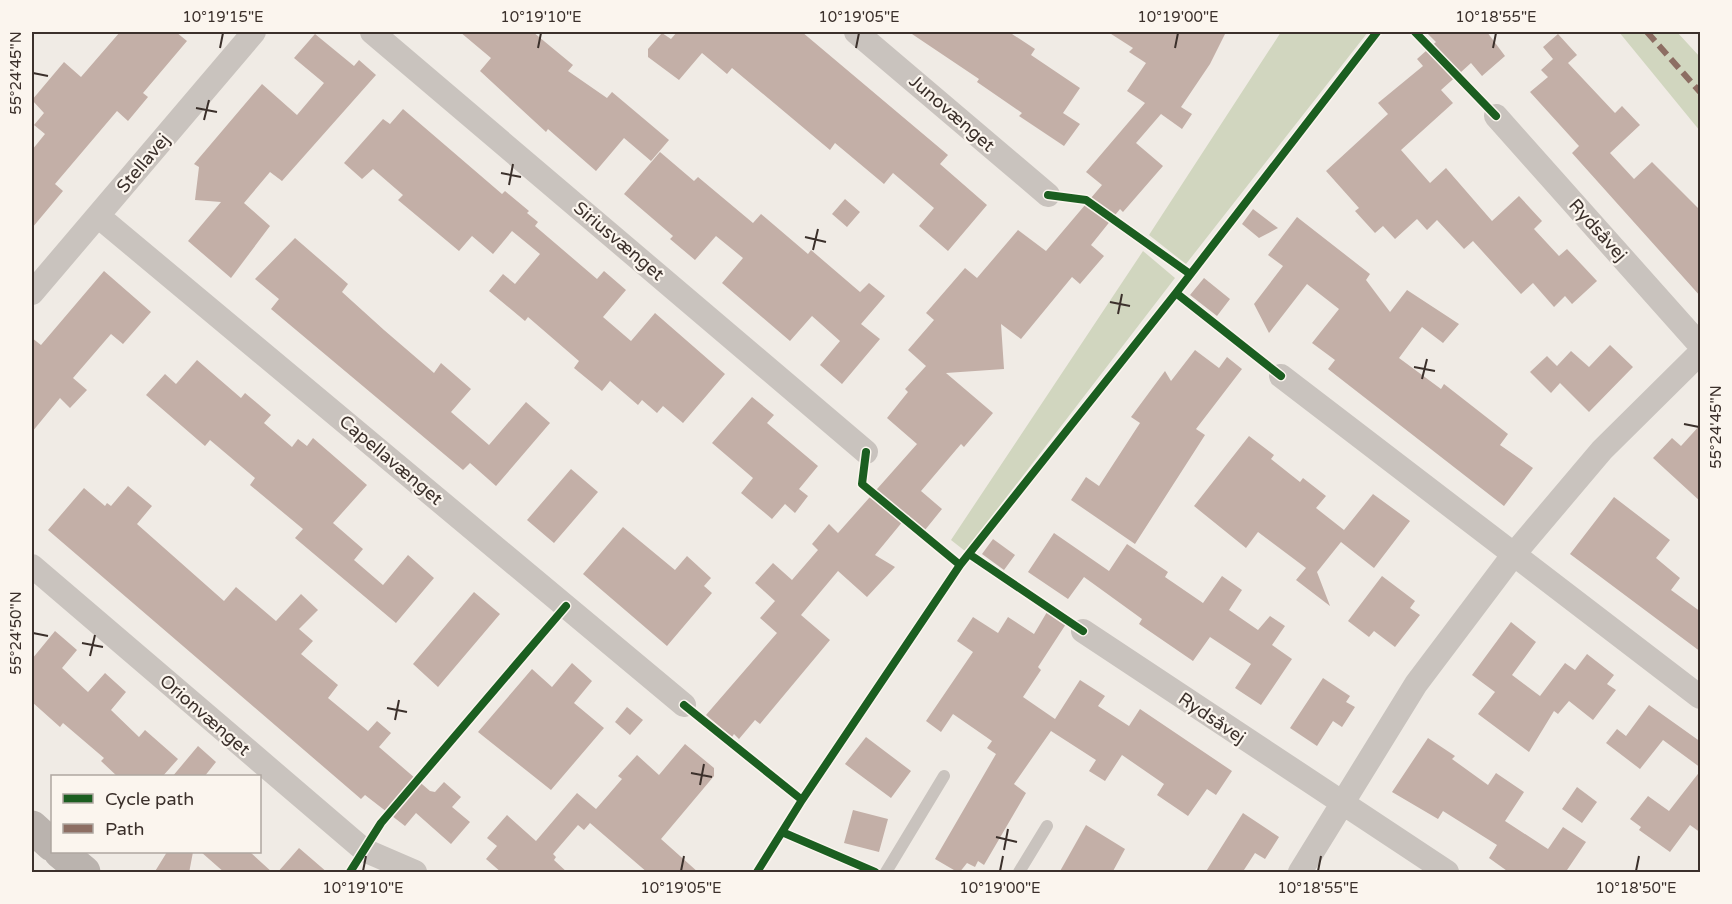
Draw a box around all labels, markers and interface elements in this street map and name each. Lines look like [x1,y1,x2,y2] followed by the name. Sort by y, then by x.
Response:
[182,8,264,26] text: 10°19'15"E
[500,8,582,26] text: 10°19'10"E
[818,8,900,26] text: 10°19'05"E
[1137,8,1219,26] text: 10°19'00"E
[1455,8,1537,26] text: 10°18'55"E
[7,31,25,115] text: 55°24'45"N
[905,70,999,156] street label: Junovænget
[112,129,174,197] street label: Stellavej
[1564,194,1632,266] street label: Rydsåvej
[569,197,669,285] street label: Siriusvænget
[1707,385,1725,469] text: 55°24'45"N
[335,410,447,510] street label: Capellavænget
[7,591,25,675] text: 55°24'50"N
[155,670,255,760] street label: Orionvænget
[1174,687,1250,749] street label: Rydsåvej
[51,775,261,853] legend
[105,788,194,810] text: Cycle path
[105,818,144,840] text: Path
[322,879,404,897] text: 10°19'10"E
[640,879,722,897] text: 10°19'05"E
[959,879,1041,897] text: 10°19'00"E
[1277,879,1359,897] text: 10°18'55"E
[1595,879,1677,897] text: 10°18'50"E

